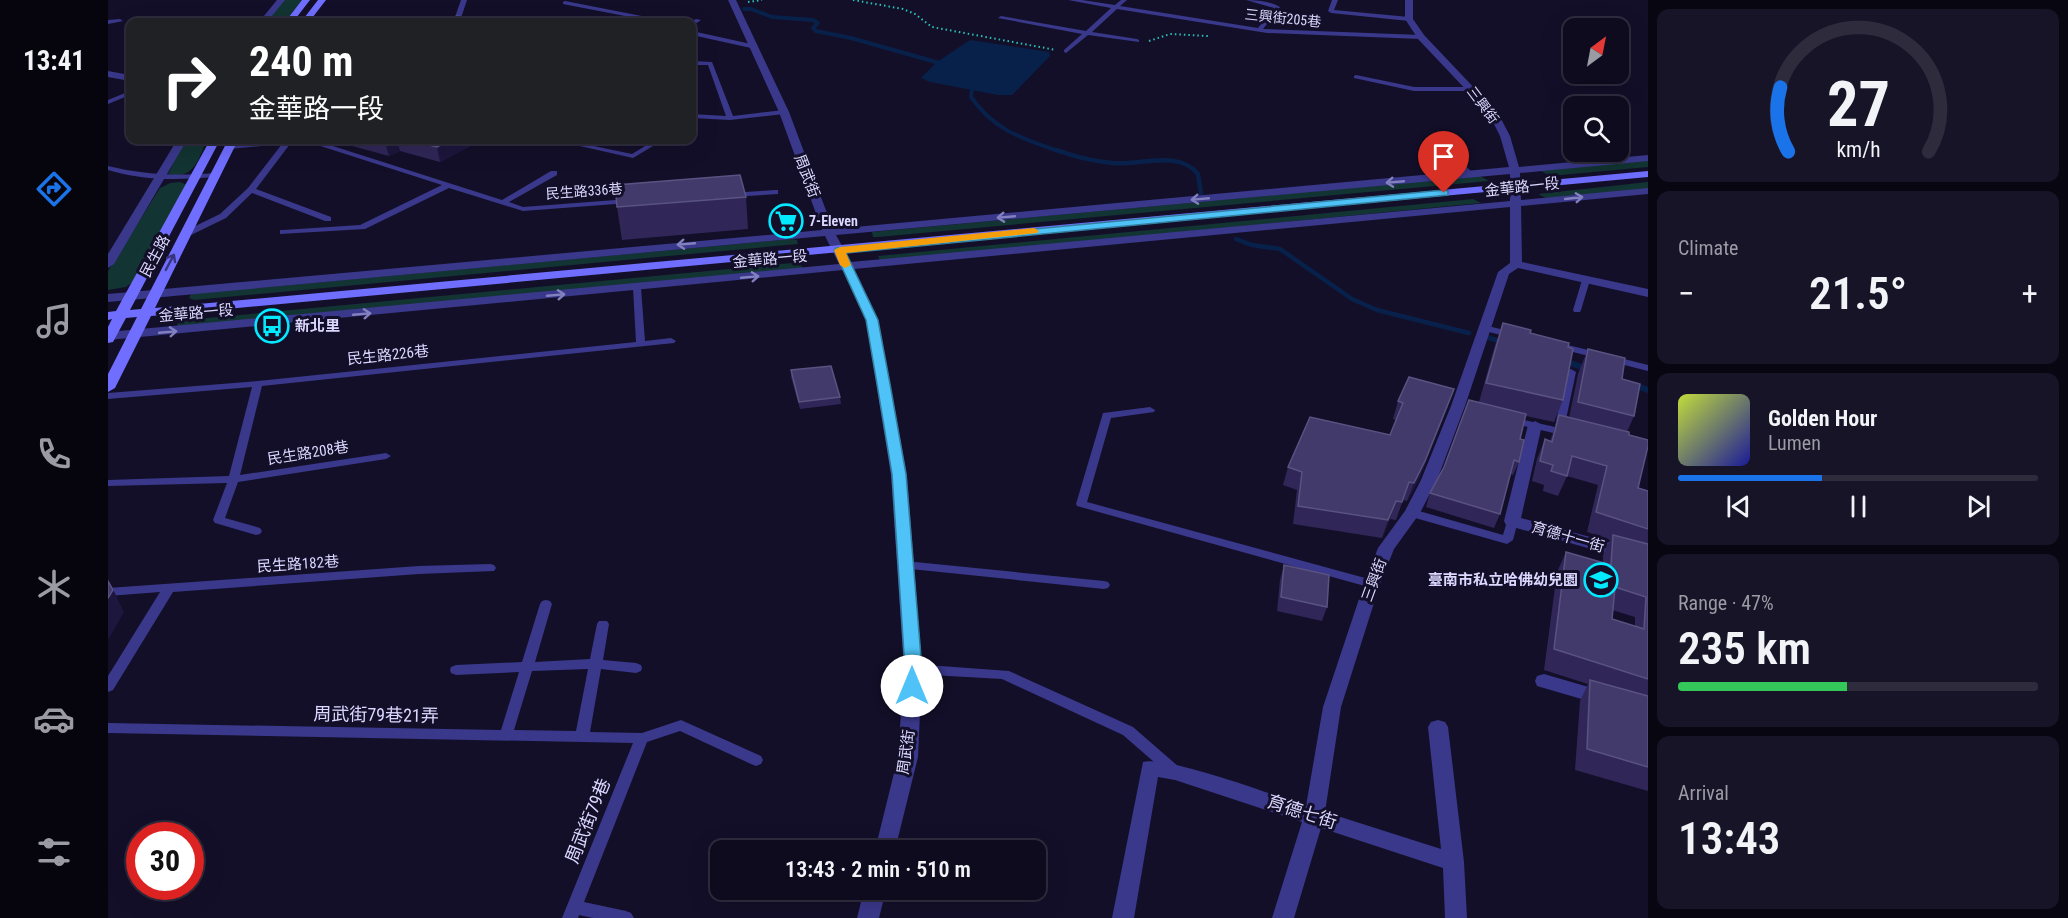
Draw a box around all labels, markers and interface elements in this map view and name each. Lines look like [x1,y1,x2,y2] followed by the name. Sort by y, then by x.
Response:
[1244,6,1322,30] street label: 三興街205巷
[1563,18,1629,84] north arrow
[1563,18,1629,162] map controls
[249,37,354,86] text: 240 m
[150,42,228,120] icon: right
[23,45,85,77] text: 13:41
[1826,69,1890,142] text: 27
[1464,83,1502,127] street label: 三興街
[249,93,384,125] text: 金華路一段
[1563,96,1629,162] button: search
[1418,131,1469,193] pin
[1836,138,1880,163] text: km/h
[1427,140,1460,173] icon: arrive
[791,152,823,200] street label: 周武街
[33,168,75,210] icon: directions
[1484,174,1560,200] street label: 金華路一段
[1385,177,1405,188] one-way arrow
[545,180,623,202] street label: 民生路336巷
[1563,192,1583,203] one-way arrow
[1191,194,1211,205] one-way arrow
[768,203,804,239] supermarket icon: 7-Eleven
[997,212,1017,223] one-way arrow
[809,213,858,229] place label: 7-Eleven
[136,232,174,280] street label: 民生路
[1678,236,1738,260] text: Climate
[677,239,697,250] one-way arrow
[732,247,808,271] street label: 金華路一段
[165,254,177,272] one-way arrow
[1809,267,1907,320] text: 21.5°
[740,271,760,282] one-way arrow
[1678,274,1695,313] text: −
[2022,274,2038,313] text: +
[546,289,566,300] one-way arrow
[33,300,75,342] icon: music
[158,301,234,325] street label: 金華路一段
[254,308,290,344] bus stop icon: 新北里
[352,308,371,319] one-way arrow
[295,317,340,335] place label: 新北里
[157,326,177,337] one-way arrow
[346,342,430,368] street label: 民生路226巷
[1768,406,1877,431] text: Golden Hour
[1768,431,1821,455] text: Lumen
[33,433,75,475] icon: phone
[266,438,350,468] street label: 民生路208巷
[1722,490,1755,523] icon: previous
[1842,490,1875,523] icon: pause
[1962,490,1995,523] icon: next
[1529,518,1607,556] street label: 育德十一街
[256,552,340,576] street label: 民生路182巷
[1358,556,1390,604] street label: 三興街
[1583,562,1619,598] school or university icon: 臺南市私立哈佛幼兒園
[33,566,75,608] icon: climate
[1428,571,1578,589] place label: 臺南市私立哈佛幼兒園
[1678,591,1774,615] text: Range · 47%
[1678,622,1811,675] text: 235 km
[880,654,944,718] position arrow
[33,698,75,740] icon: car
[313,703,439,726] street label: 周武街79巷21弄
[894,728,918,776] street label: 周武街
[561,775,614,866] street label: 周武街79巷
[1678,781,1729,805] text: Arrival
[1265,790,1340,833] street label: 育德七街
[1678,812,1780,865] text: 13:43
[126,822,204,900] speed limit sign: 30
[33,831,75,873] icon: filters
[785,857,971,882] text: 13:43 · 2 min · 510 m

